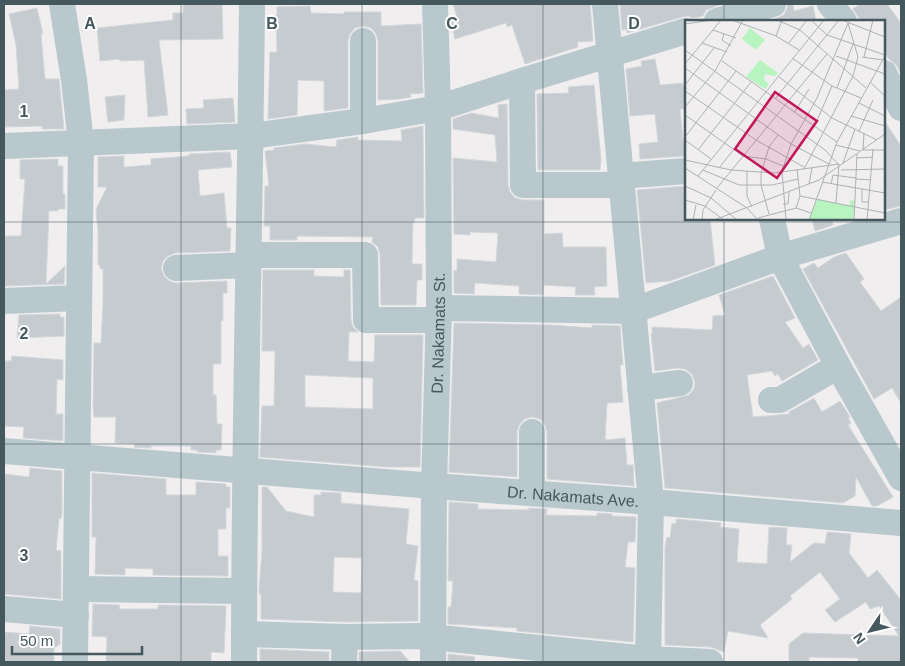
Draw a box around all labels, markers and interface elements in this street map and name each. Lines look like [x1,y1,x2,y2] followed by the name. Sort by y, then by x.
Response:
[84,15,96,32] text: A
[266,15,278,32] text: B
[446,15,458,32] text: C
[628,15,640,32] text: D
[685,20,885,220] inset map
[20,103,29,120] text: 1
[429,273,448,394] street label: Dr. Nakamats St.
[20,325,29,342] text: 2
[507,483,640,510] street label: Dr. Nakamats Ave.
[20,547,29,564] text: 3
[845,606,895,656] north arrow
[12,624,142,656] scale bar
[850,630,869,647] text: N
[20,632,53,649] text: 50 m

